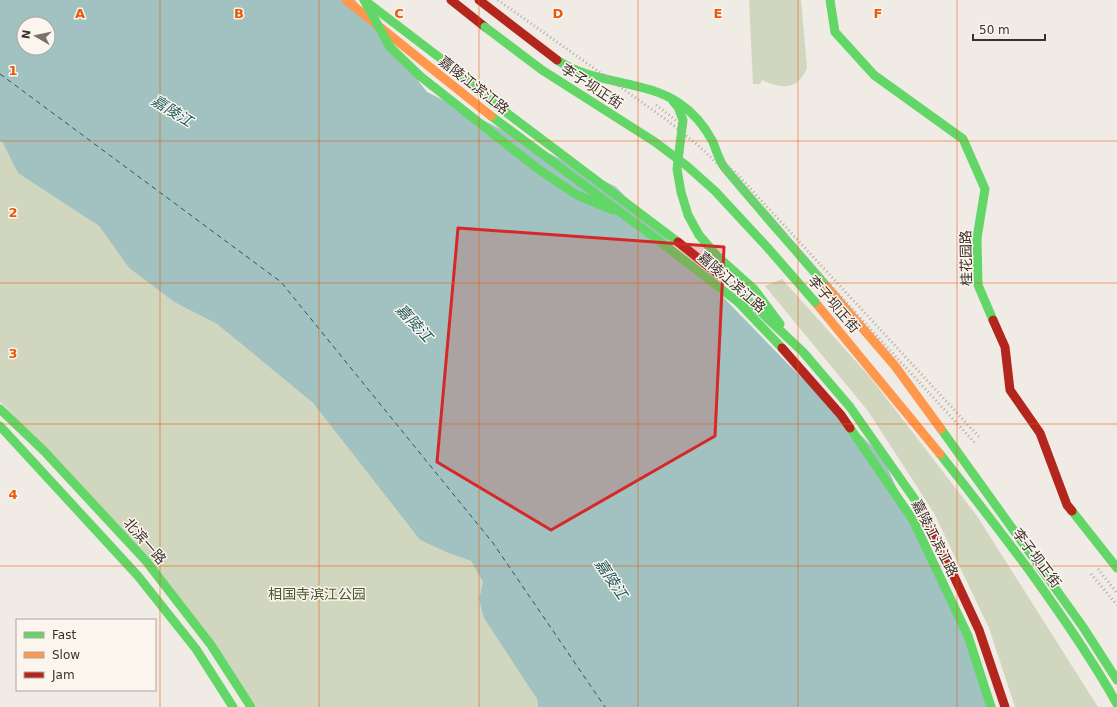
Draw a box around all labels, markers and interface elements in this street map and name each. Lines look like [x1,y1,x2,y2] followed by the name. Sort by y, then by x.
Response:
[75,6,85,21] text: A
[234,6,244,21] text: B
[394,6,404,21] text: C
[553,6,564,21] text: D
[714,6,722,21] text: E
[874,6,882,21] text: F
[16,16,56,56] north arrow
[973,16,1045,42] scale bar
[979,23,1010,37] text: 50 m
[19,29,34,40] text: N
[436,53,512,117] street label: 嘉陵江滨江路
[558,60,626,112] street label: 李子坝正街
[8,63,18,78] text: 1
[148,91,198,132] water label: 嘉陵江
[8,205,18,220] text: 2
[958,230,974,286] street label: 桂花园路
[695,248,769,316] street label: 嘉陵江滨江路
[805,272,863,336] street label: 李子坝正街
[392,300,437,347] water label: 嘉陵江
[8,346,18,361] text: 3
[8,487,18,502] text: 4
[909,497,961,579] street label: 嘉陵江滨江路
[121,515,169,567] street label: 北滨一路
[1010,525,1064,591] street label: 李子坝正街
[591,555,632,604] water label: 嘉陵江
[268,586,366,602] park label: 相国寺滨江公园
[16,619,156,691] legend
[52,628,76,642] text: Fast
[52,648,80,662] text: Slow
[51,668,75,682] text: Jam

